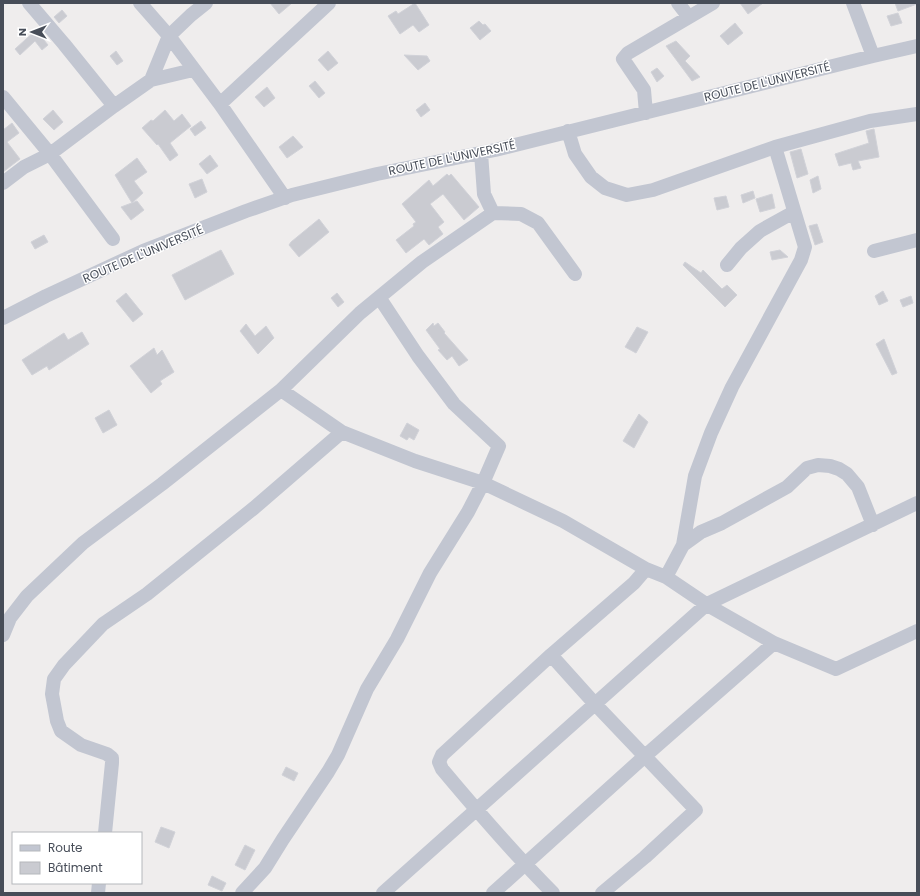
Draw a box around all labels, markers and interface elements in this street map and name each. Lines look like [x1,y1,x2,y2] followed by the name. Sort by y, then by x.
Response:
[12,12,52,52] north arrow
[14,28,30,36] text: N
[702,58,832,105] street label: ROUTE DE L'UNIVERSITÉ
[387,136,517,179] street label: ROUTE DE L'UNIVERSITÉ
[80,220,206,287] street label: ROUTE DE L'UNIVERSITÉ
[12,832,142,884] legend
[48,839,82,856] text: Route
[48,859,103,876] text: Bâtiment

